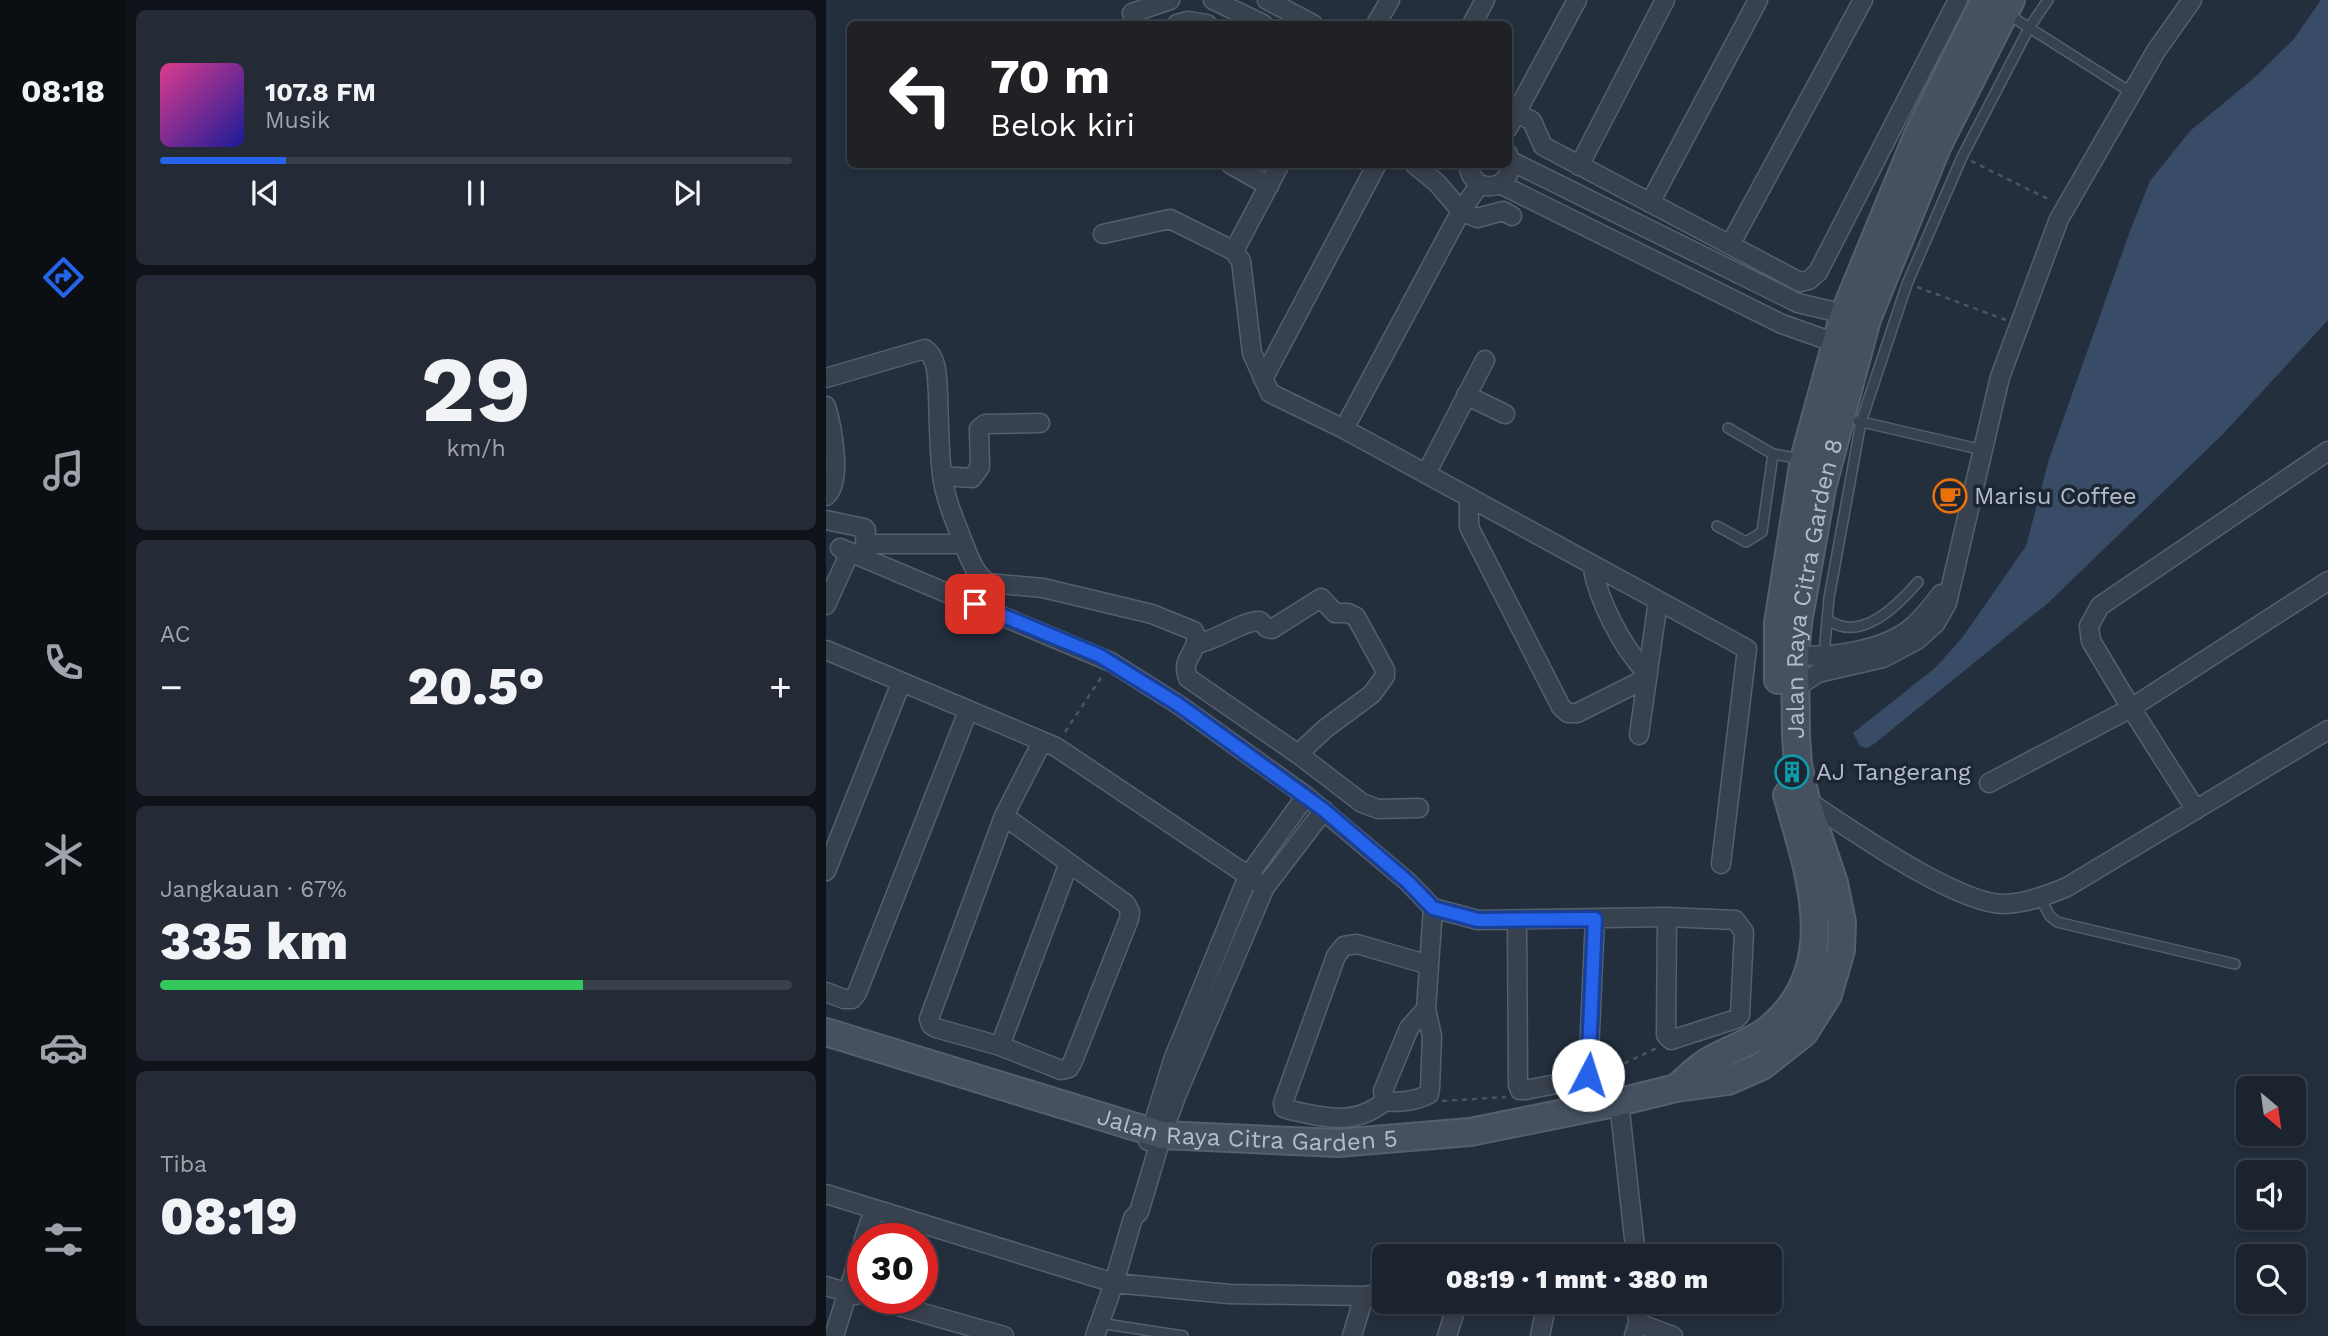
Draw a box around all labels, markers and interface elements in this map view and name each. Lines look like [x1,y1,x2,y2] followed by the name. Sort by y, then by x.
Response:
[990,47,1110,105] text: 70 m
[875,49,966,140] icon: left
[21,72,105,110] text: 08:18
[265,77,376,107] text: 107.8 FM
[990,106,1135,144] text: Belok kiri
[265,107,330,134] text: Musik
[246,174,284,212] icon: previous
[457,174,495,212] icon: pause
[668,174,706,212] icon: next
[39,253,88,302] icon: directions
[421,336,531,443] text: 29
[446,435,506,462] text: km/h
[1781,435,1849,739] street label: Jalan Raya Citra Garden 8
[39,446,88,495] icon: music
[1931,477,1969,515] cafe icon: Marisu Coffee
[1974,482,2137,510] place label: Marisu Coffee
[945,574,1005,634] pin
[956,585,994,623] icon: arrive
[160,621,190,648] text: AC
[39,638,88,687] icon: phone
[407,656,545,717] text: 20.5°
[160,665,183,709] text: −
[769,665,792,709] text: +
[1773,753,1811,791] building icon: AJ Tangerang
[1816,758,1971,786] place label: AJ Tangerang
[39,830,88,879] icon: climate
[160,876,347,903] text: Jangkauan · 67%
[160,911,348,972] text: 335 km
[39,1023,88,1072] icon: car
[1551,1038,1625,1112] position arrow
[2236,1076,2306,1146] north arrow
[2236,1076,2306,1314] map controls
[1094,1102,1399,1157] street label: Jalan Raya Citra Garden 5
[160,1151,207,1178] text: Tiba
[2236,1160,2306,1230] button: sound
[160,1186,298,1247] text: 08:19
[39,1215,88,1264] icon: filters
[847,1223,938,1314] speed limit sign: 30
[2236,1244,2306,1314] button: search
[1446,1264,1708,1294] text: 08:19 · 1 mnt · 380 m

